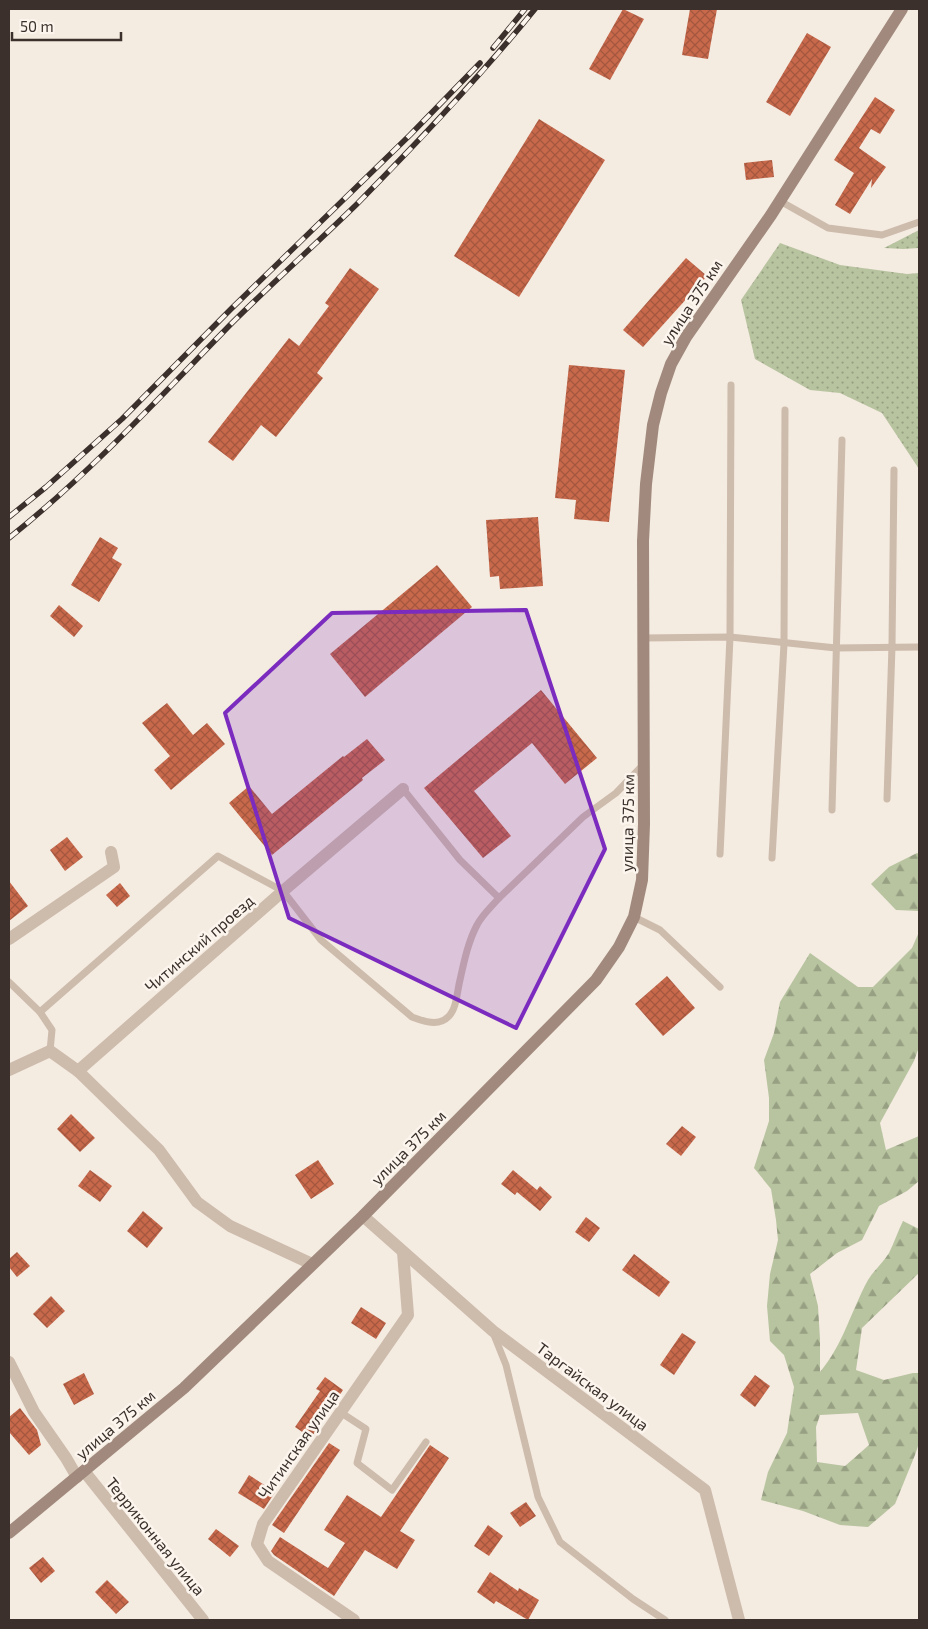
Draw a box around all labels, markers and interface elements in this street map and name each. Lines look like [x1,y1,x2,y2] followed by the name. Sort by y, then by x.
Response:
[12,10,121,42] scale bar
[20,17,54,35] text: 50 m
[656,256,727,349] street label: улица 375 км
[617,774,638,872] street label: улица 375 км
[141,890,257,996] street label: Читинский проезд
[367,1106,450,1189] street label: улица 375 км
[533,1338,653,1435] street label: Таргайская улица
[71,1385,159,1464] street label: улица 375 км
[253,1386,343,1503] street label: Читинская улица
[102,1473,209,1599] street label: Терриконная улица

